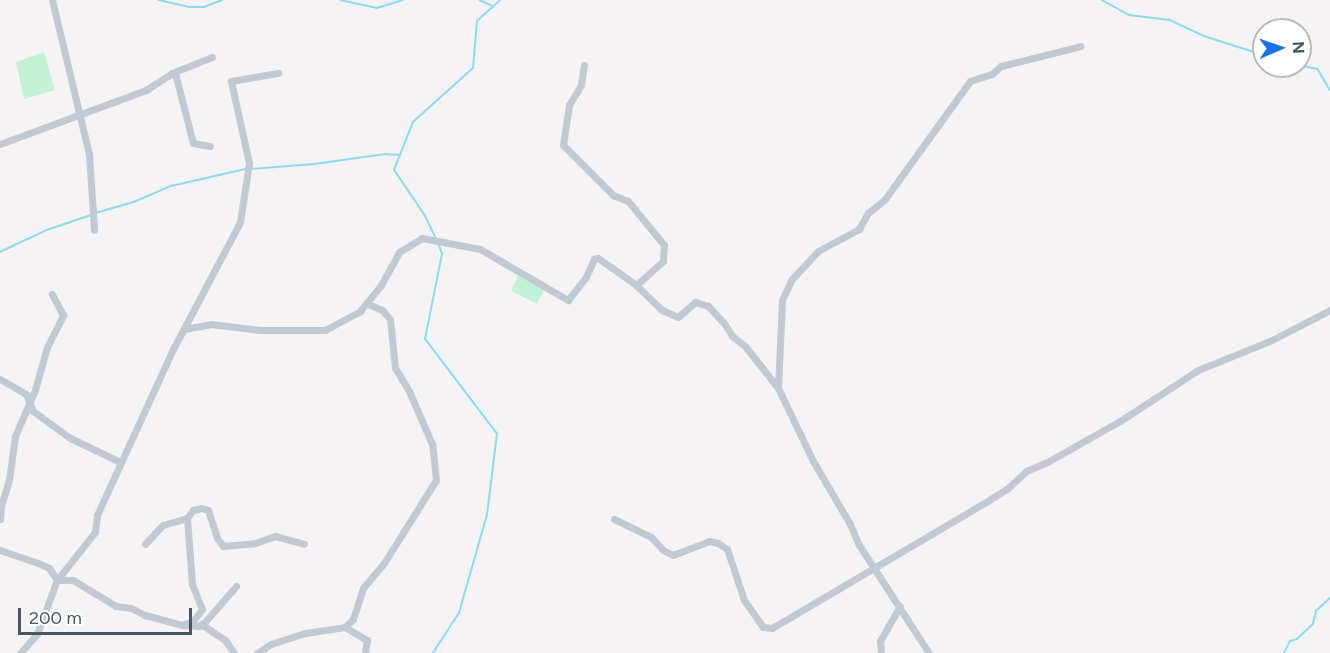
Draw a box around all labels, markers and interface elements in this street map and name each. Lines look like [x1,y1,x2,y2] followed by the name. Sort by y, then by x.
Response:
[1252,18,1312,78] north arrow
[1289,41,1308,54] text: N
[21,596,195,634] scale bar
[29,607,82,629] text: 200 m

